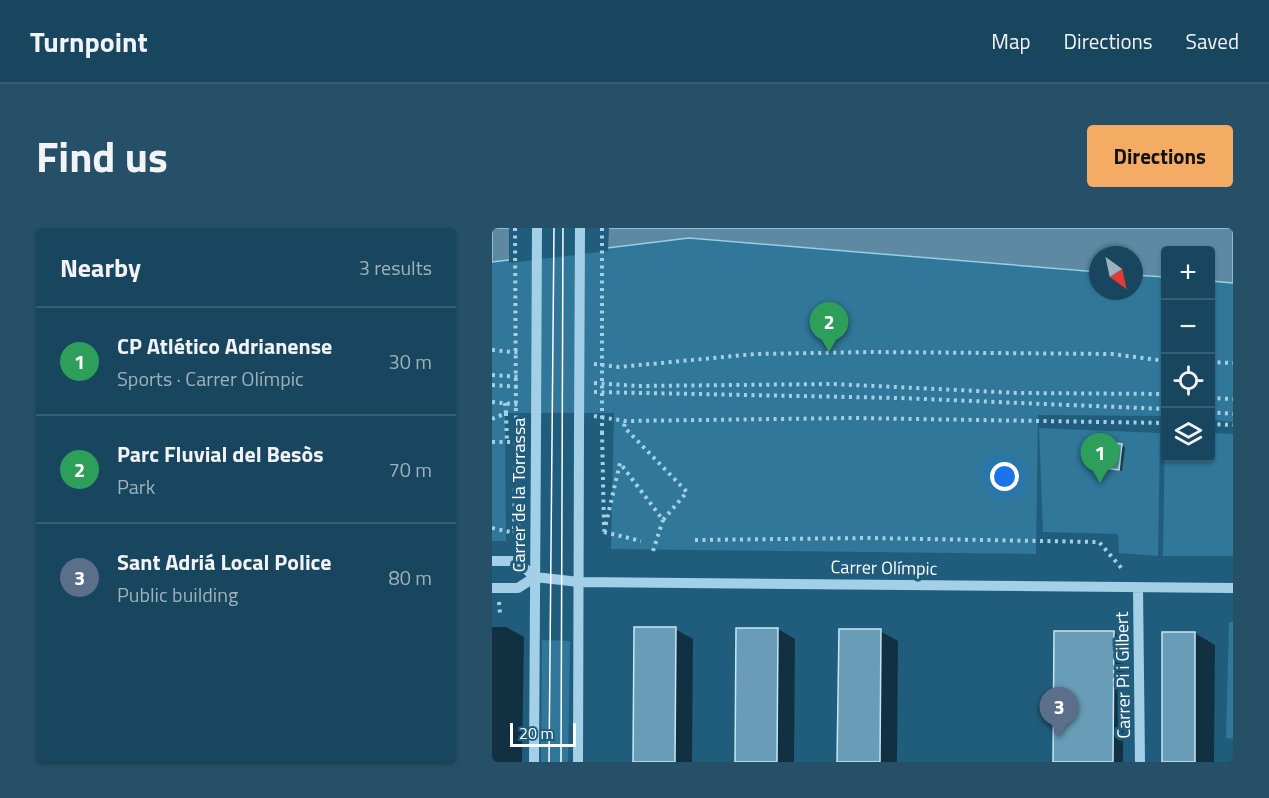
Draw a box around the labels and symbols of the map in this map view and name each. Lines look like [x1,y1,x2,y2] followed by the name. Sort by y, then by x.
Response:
[1089,246,1143,300] north arrow
[810,302,848,352] pin: 2
[505,418,532,572] street label: Carrer de la Torrassa
[1080,434,1120,483] pin: 1
[990,462,1019,491] your location
[830,553,938,582] street label: Carrer Olímpic
[1108,611,1137,739] street label: Carrer Pi i Gilbert
[1040,688,1078,737] pin: 3
[510,720,576,748] scale bar

